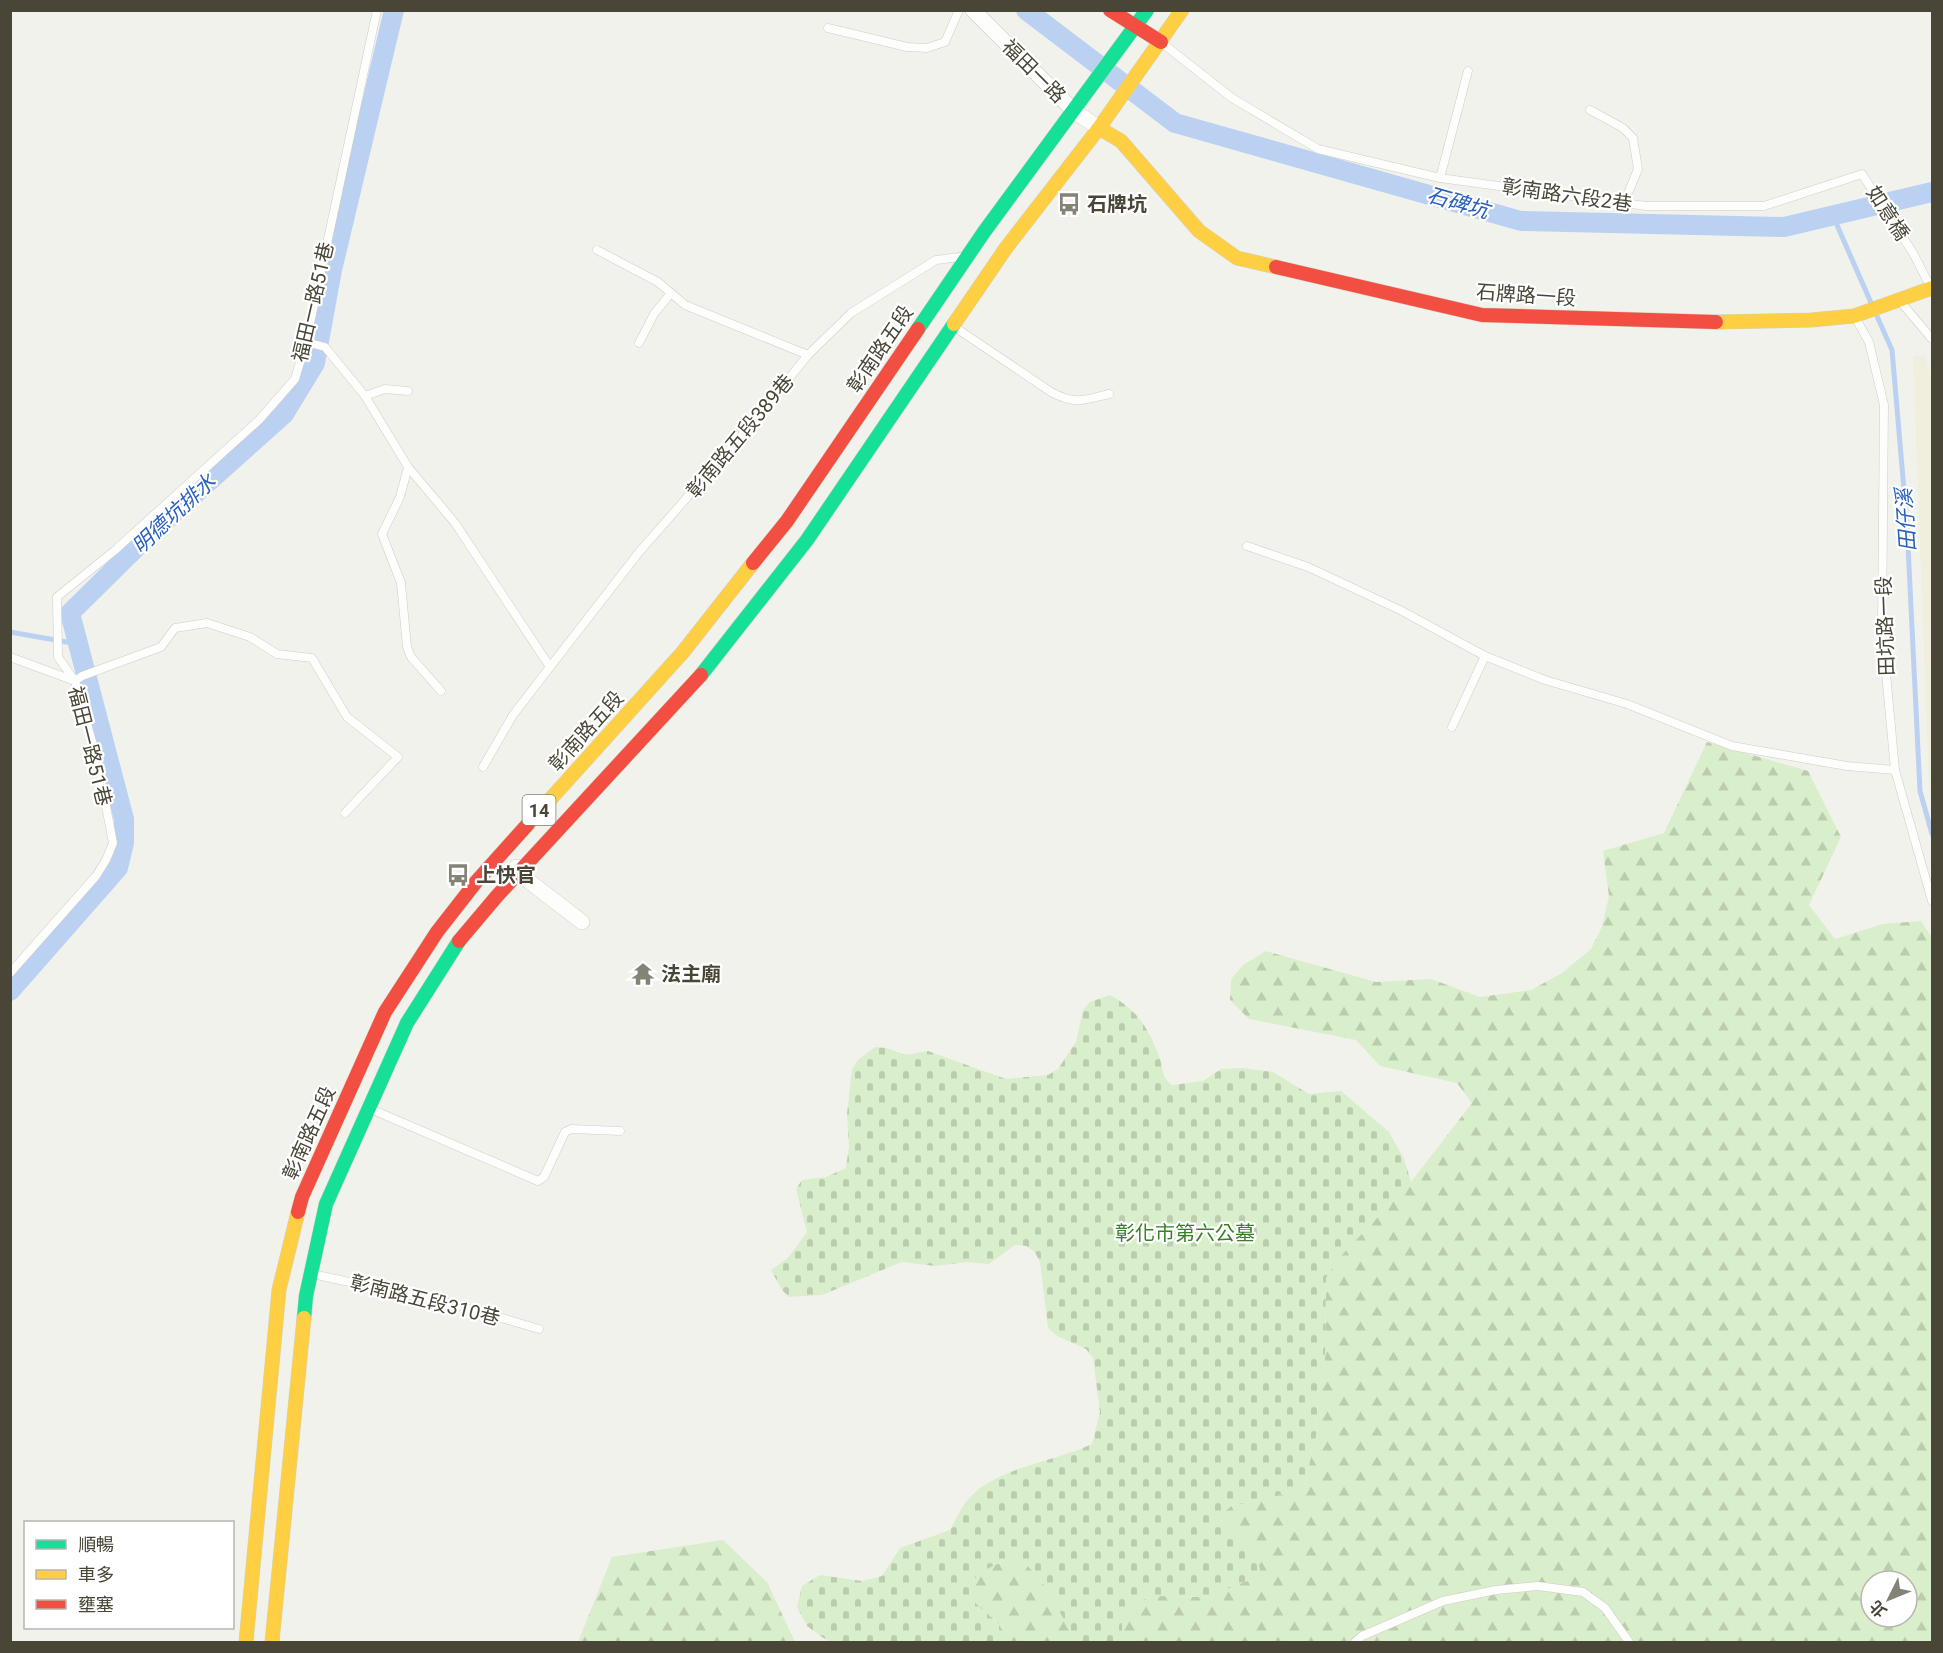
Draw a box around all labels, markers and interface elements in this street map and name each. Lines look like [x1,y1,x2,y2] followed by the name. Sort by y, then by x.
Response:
[997,34,1071,108] street label: 福田一路
[1500,174,1634,216] street label: 彰南路六段2巷
[1862,181,1914,245] street label: 如意橋
[1424,183,1494,224] water label: 石碑坑
[1056,191,1082,217] bus stop icon: 石牌坑
[1087,192,1147,216] place label: 石牌坑
[288,240,338,364] street label: 福田一路51巷
[1475,280,1577,310] street label: 石牌路一段
[842,301,918,397] street label: 彰南路五段
[681,369,799,503] street label: 彰南路五段389巷
[127,469,221,559] water label: 明德坑排水
[1892,485,1920,552] water label: 田仔溪
[1871,576,1899,676] street label: 田坑路一段
[64,684,116,808] street label: 福田一路51巷
[544,686,628,776] street label: 彰南路五段
[522,795,556,825] road number: 14
[445,862,471,888] bus stop icon: 上快官
[476,863,536,887] place label: 上快官
[630,961,656,987] temple icon: 法主廟
[661,962,721,986] place label: 法主廟
[278,1082,340,1184] street label: 彰南路五段
[1115,1221,1255,1245] park label: 彰化市第六公墓
[348,1270,502,1330] street label: 彰南路五段310巷
[24,1521,234,1629] legend
[78,1534,114,1555] text: 順暢
[78,1564,114,1585] text: 車多
[1859,1569,1919,1629] north arrow
[78,1594,114,1615] text: 壅塞
[1866,1597,1891,1621] text: 北

